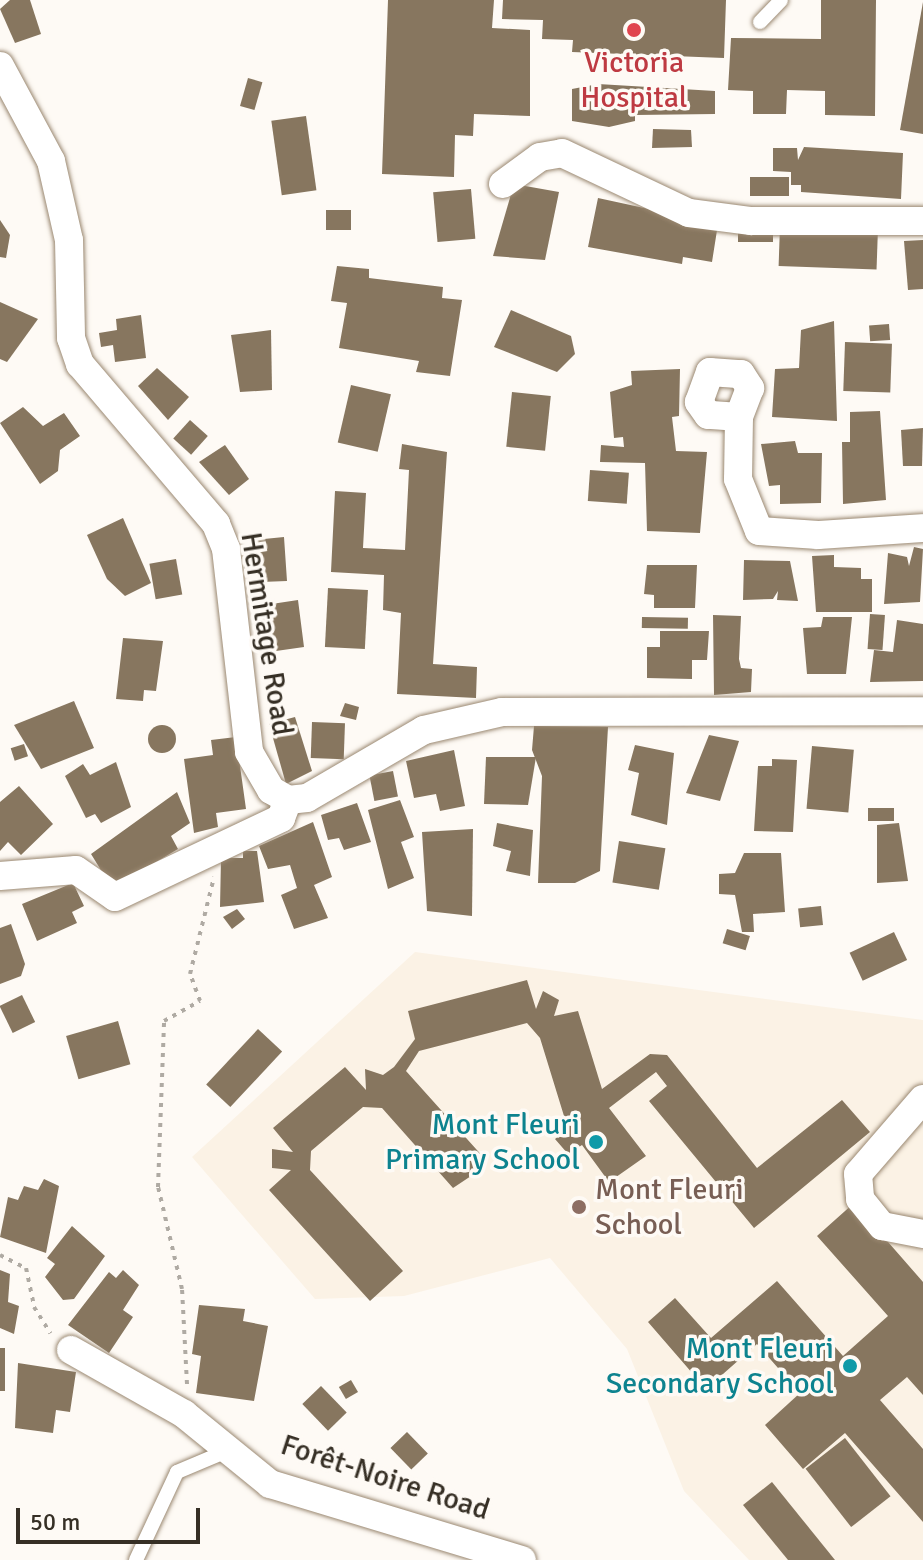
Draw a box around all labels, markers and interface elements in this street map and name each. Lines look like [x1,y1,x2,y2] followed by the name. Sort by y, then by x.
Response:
[623,19,645,41] marker: Victoria Hospital
[580,45,688,116] place label: Victoria Hospital
[232,530,300,738] street label: Hermitage Road
[385,1107,580,1178] place label: Mont Fleuri Primary School
[587,1133,605,1151] marker: Mont Fleuri Primary School
[595,1172,744,1242] place label: Mont Fleuri School
[570,1198,588,1216] marker: Mont Fleuri School
[606,1331,834,1402] place label: Mont Fleuri Secondary School
[841,1357,859,1375] marker: Mont Fleuri Secondary School
[276,1427,494,1529] street label: Forêt-Noire Road
[20,1492,204,1542] scale bar
[30,1507,80,1537] text: 50 m

